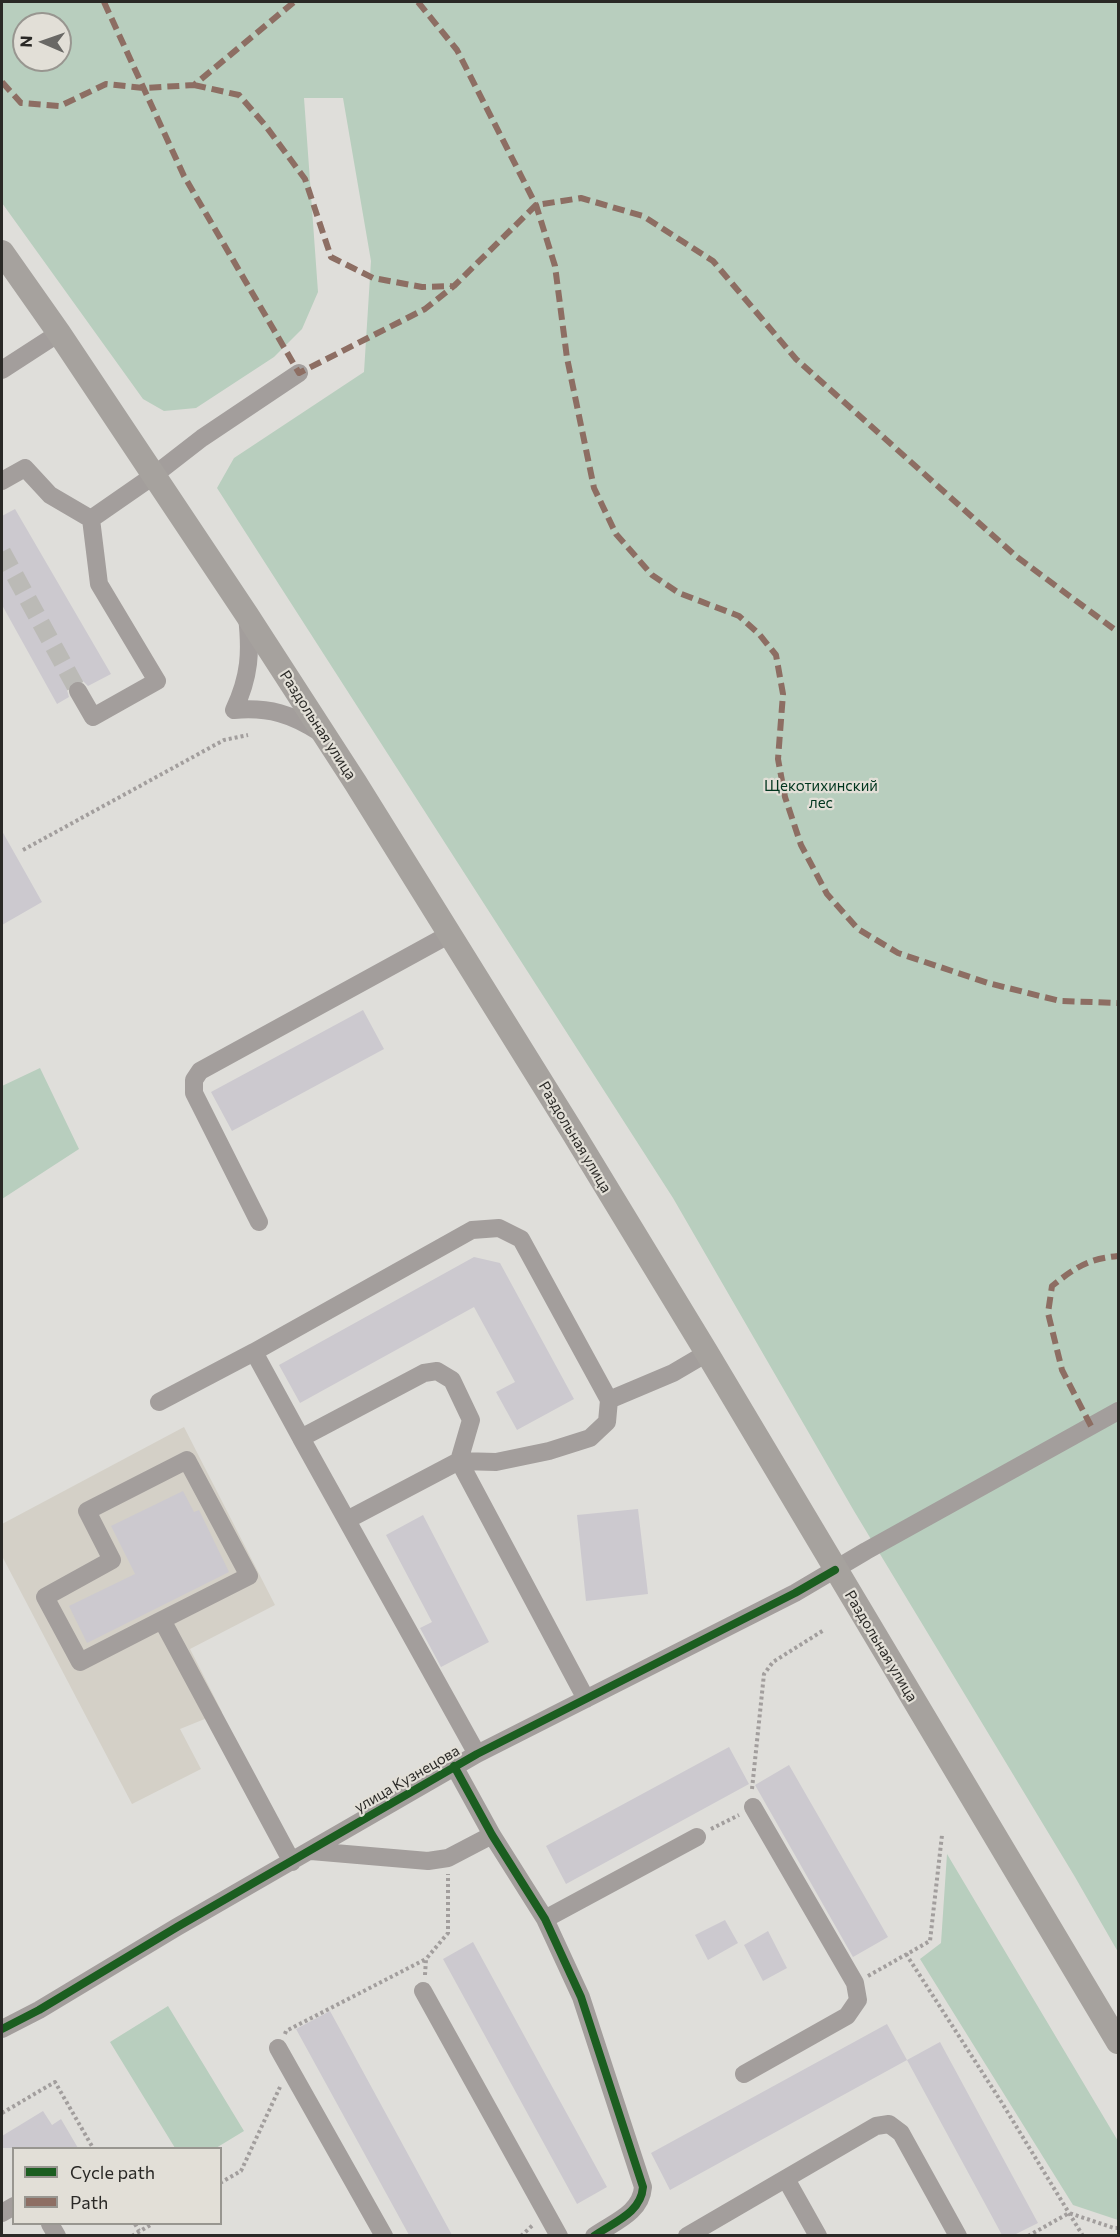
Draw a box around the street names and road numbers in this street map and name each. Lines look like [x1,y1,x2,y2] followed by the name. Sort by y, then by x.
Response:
[276,667,360,783] street label: Раздольная улица
[535,1078,615,1196] street label: Раздольная улица
[841,1587,921,1705] street label: Раздольная улица
[351,1742,463,1816] street label: улица Кузнецова

